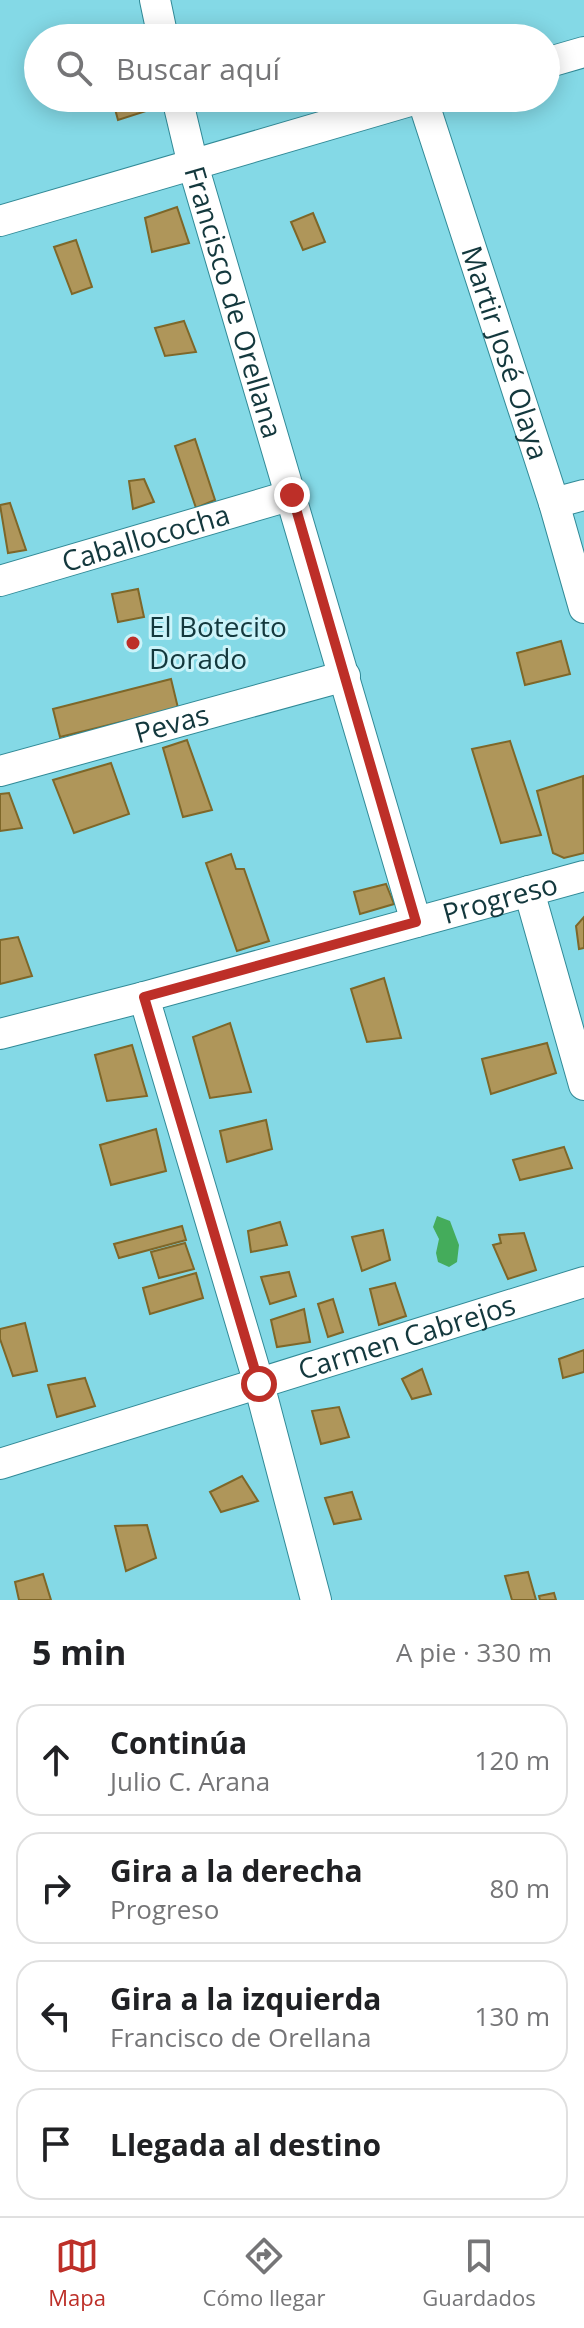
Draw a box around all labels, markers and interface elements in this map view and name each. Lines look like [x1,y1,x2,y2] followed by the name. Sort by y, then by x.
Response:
[24,24,560,112] search box
[52,46,96,90] icon: search
[116,48,280,89] text: Buscar aquí
[176,162,292,442] street label: Francisco de Orellana
[453,241,559,464] street label: Martir José Olaya
[274,477,310,513] route end
[57,494,234,580] street label: Caballococha
[149,607,287,677] place label: El Botecito Dorado
[124,634,142,652] marker: El Botecito Dorado
[130,694,213,751] street label: Pevas
[438,864,562,932] street label: Progreso
[293,1285,520,1388] street label: Carmen Cabrejos
[241,1366,277,1402] route start
[32,1629,126,1675] text: 5 min
[396,1634,552,1670] text: A pie · 330 m
[110,1722,247,1763] text: Continúa
[34,1738,78,1782] icon: ahead
[475,1742,550,1778] text: 120 m
[110,1763,270,1799] text: Julio C. Arana
[110,1850,363,1891] text: Gira a la derecha
[34,1866,78,1910] icon: right
[489,1870,550,1906] text: 80 m
[110,1891,219,1927] text: Progreso
[110,1978,382,2019] text: Gira a la izquierda
[34,1994,78,2038] icon: left
[475,1998,550,2034] text: 130 m
[110,2019,371,2055] text: Francisco de Orellana
[34,2122,78,2166] icon: arrive
[110,2124,381,2165] text: Llegada al destino
[48,2234,106,2312] tab: Mapa
[203,2234,326,2312] tab: Cómo llegar
[422,2234,536,2312] tab: Guardados

